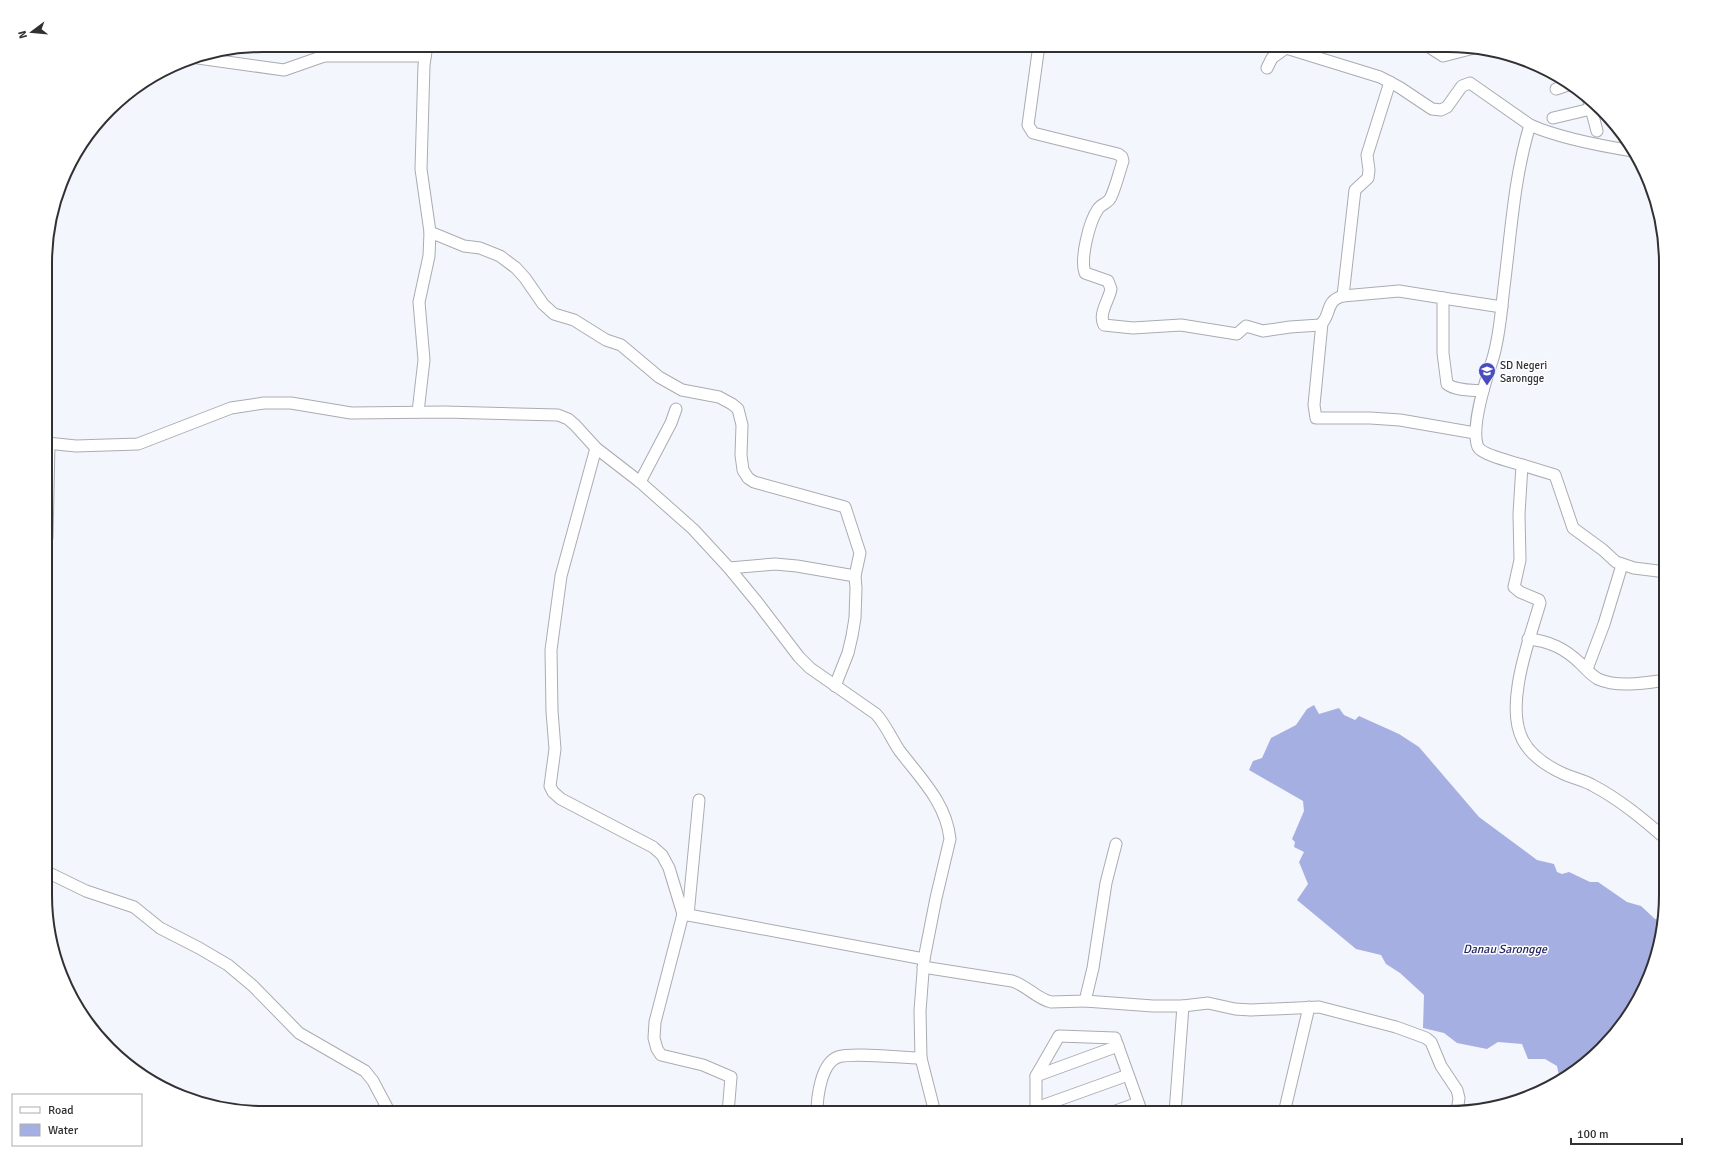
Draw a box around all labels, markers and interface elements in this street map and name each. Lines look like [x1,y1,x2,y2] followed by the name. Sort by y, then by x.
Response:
[12,12,52,52] north arrow
[16,29,30,40] text: N
[1500,359,1547,385] place label: SD Negeri Sarongge
[1477,361,1497,386] school or university icon: SD Negeri Sarongge
[1463,942,1548,957] water label: Danau Sarongge
[12,1094,142,1146] legend
[48,1103,74,1118] text: Road
[1571,1120,1682,1146] scale bar
[48,1123,79,1138] text: Water
[1577,1127,1609,1142] text: 100 m

